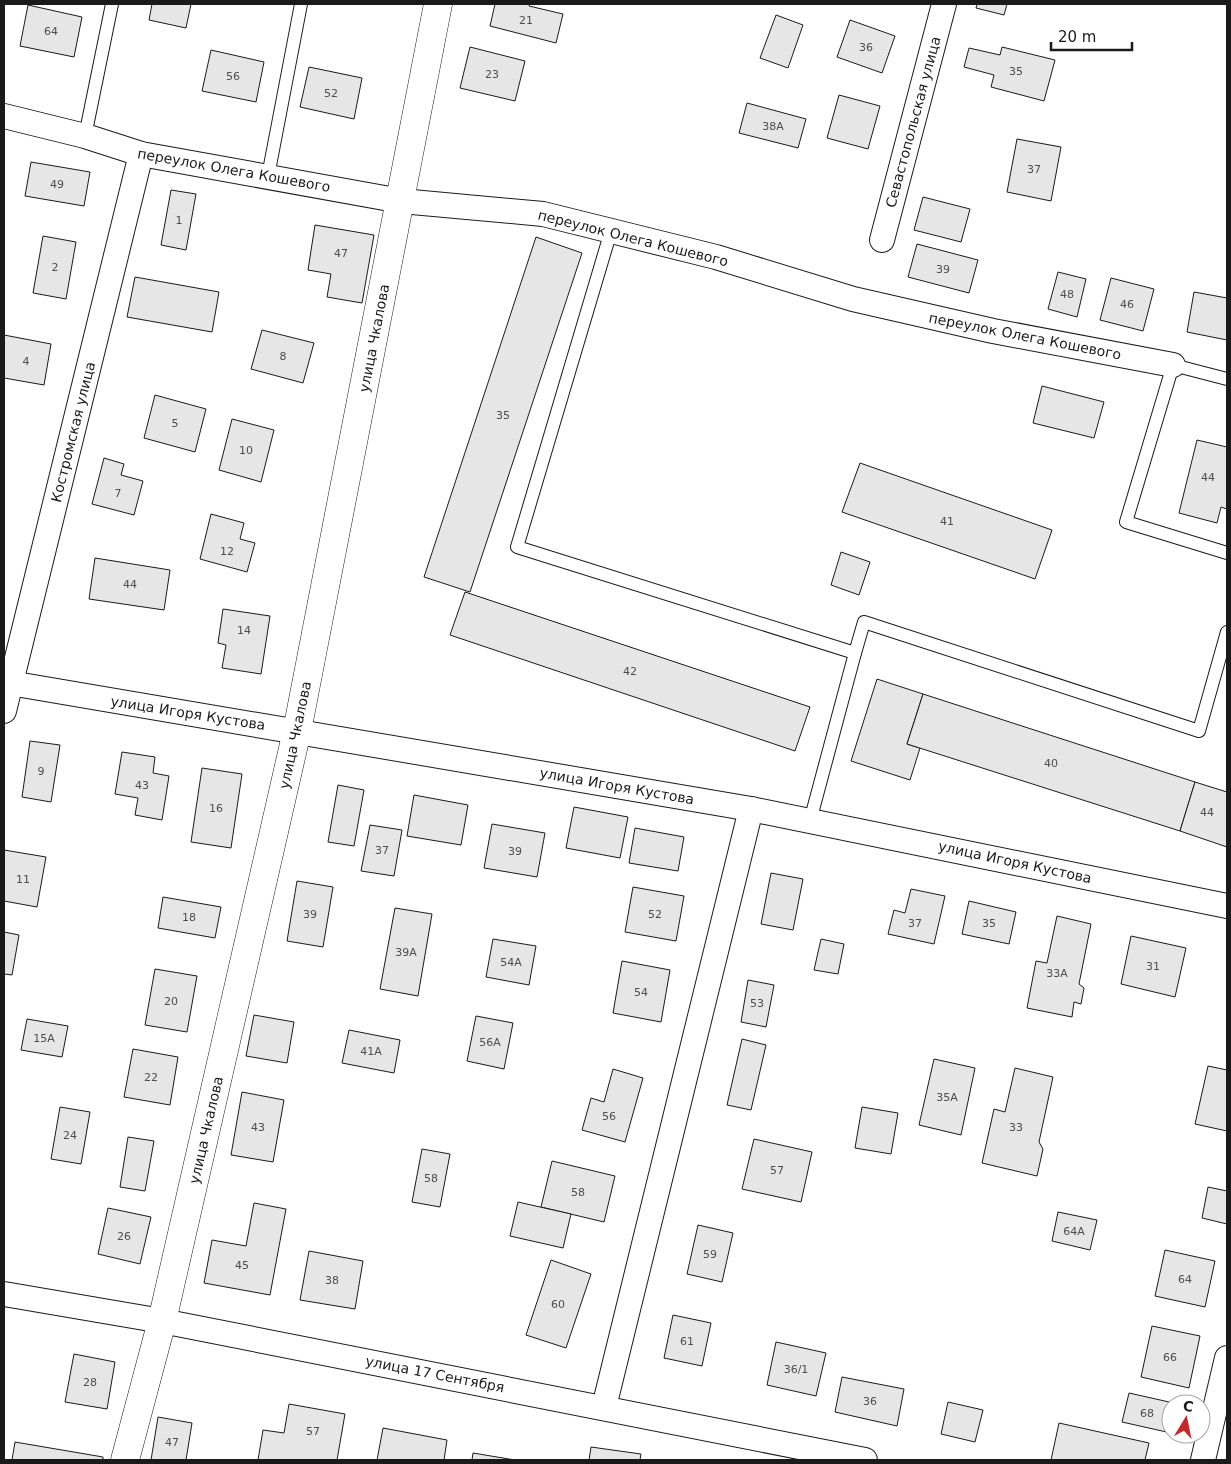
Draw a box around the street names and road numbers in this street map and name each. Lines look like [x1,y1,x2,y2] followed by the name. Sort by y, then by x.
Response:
[882,35,944,209] street label: Севастопольская улица
[136,145,332,195] street label: переулок Олега Кошевого
[536,207,730,269] street label: переулок Олега Кошевого
[356,283,392,393] street label: улица Чкалова
[927,309,1123,363] street label: переулок Олега Кошевого
[48,360,98,504] street label: Костромская улица
[276,680,314,790] street label: улица Чкалова
[109,693,267,733] street label: улица Игоря Кустова
[539,765,695,807] street label: улица Игоря Кустова
[937,838,1093,886] street label: улица Игоря Кустова
[186,1075,226,1185] street label: улица Чкалова
[364,1353,506,1395] street label: улица 17 Сентября

